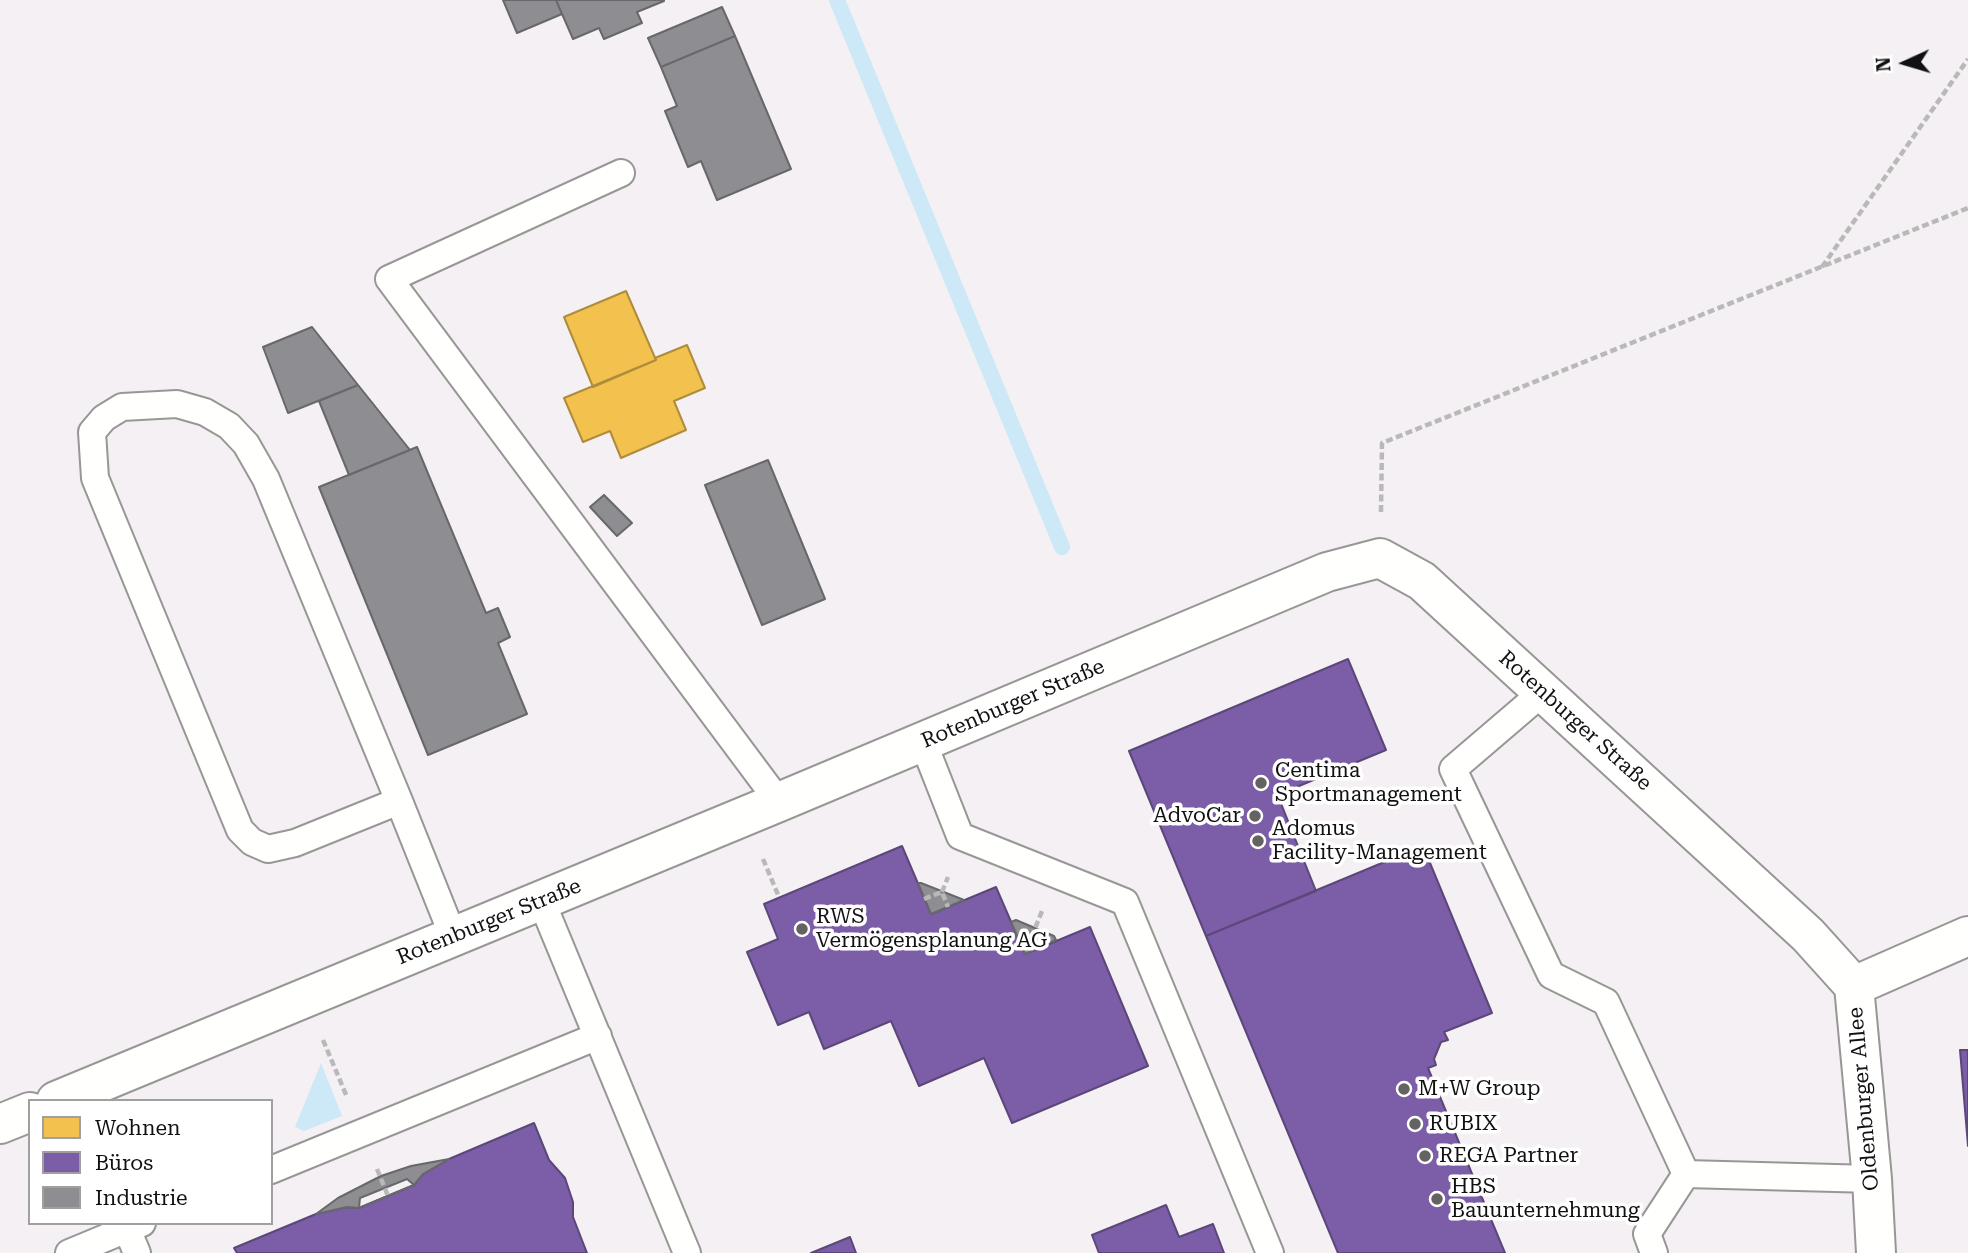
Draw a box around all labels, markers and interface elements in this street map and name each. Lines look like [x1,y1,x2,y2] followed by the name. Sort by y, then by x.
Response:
[1870,28,1940,98] north arrow
[1872,56,1896,73] text: N
[1494,646,1656,796] street label: Rotenburger Straße
[918,654,1108,754] street label: Rotenburger Straße
[1275,758,1462,808] place label: Centima Sportmanagement
[1253,775,1269,791] marker: Centima Sportmanagement
[1153,803,1241,829] place label: AdvoCar
[1247,808,1263,824] marker: AdvoCar
[1272,816,1487,866] place label: Adomus Facility-Management
[1250,833,1266,849] marker: Adomus Facility-Management
[393,873,585,971] street label: Rotenburger Straße
[816,904,1047,954] place label: RWS Vermögensplanung AG
[794,921,810,937] marker: RWS Vermögensplanung AG
[1843,1006,1885,1192] street label: Oldenburger Allee
[1418,1076,1540,1102] place label: M+W Group
[1396,1081,1412,1097] marker: M+W Group
[28,1099,273,1225] legend
[1429,1111,1498,1137] place label: RUBIX
[95,1116,181,1140] text: Wohnen
[1407,1116,1423,1132] marker: RUBIX
[1439,1143,1578,1169] place label: REGA Partner
[1417,1148,1433,1164] marker: REGA Partner
[95,1151,153,1175] text: Büros
[1451,1174,1640,1224] place label: HBS Bauunternehmung
[95,1186,188,1210] text: Industrie
[1429,1191,1445,1207] marker: HBS Bauunternehmung

